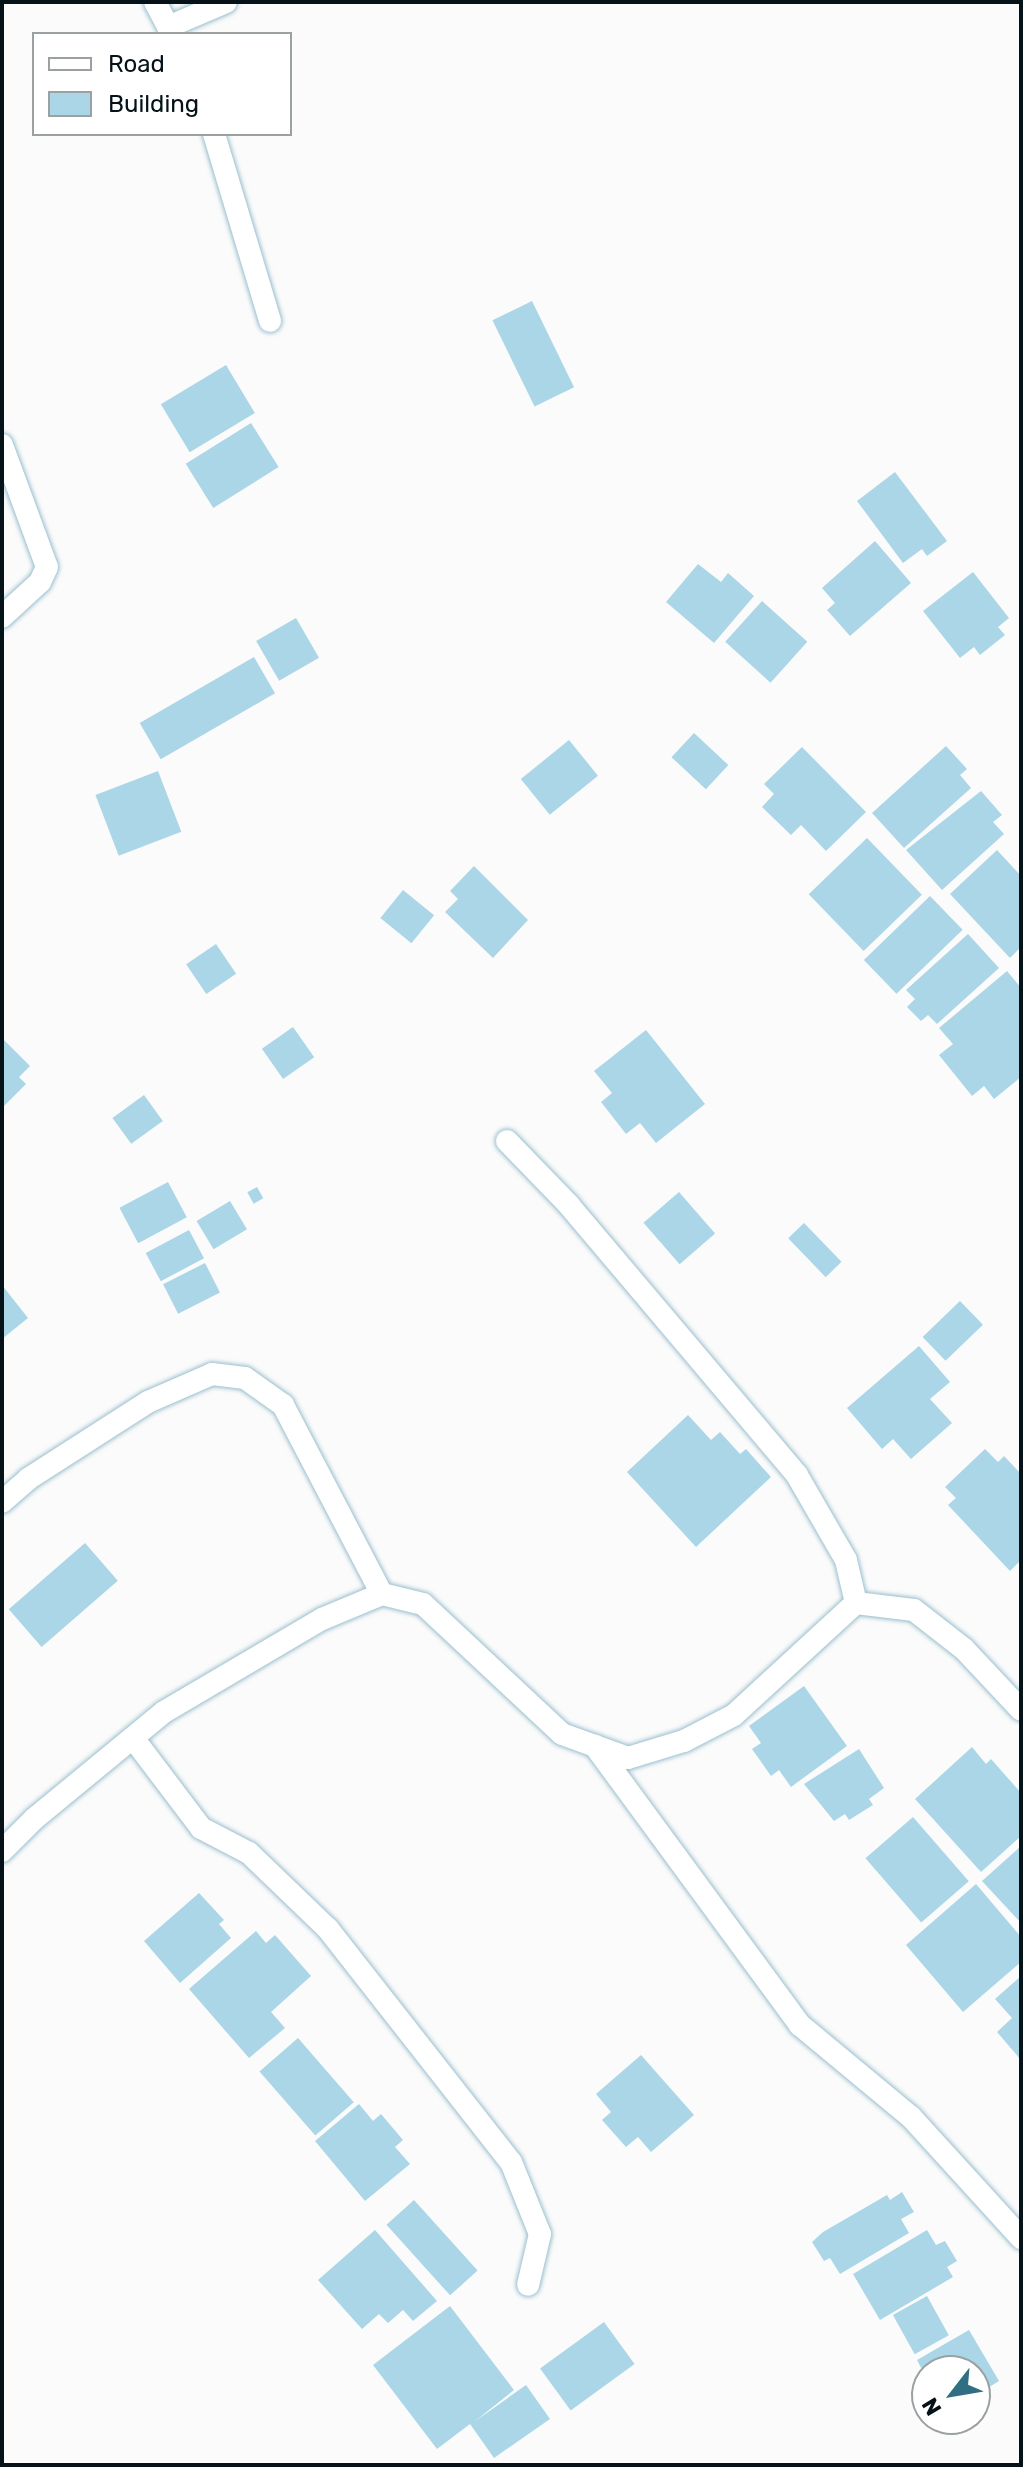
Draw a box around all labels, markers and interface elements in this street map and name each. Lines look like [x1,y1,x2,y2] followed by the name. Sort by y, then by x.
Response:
[32,32,292,136] legend
[108,50,165,78] text: Road
[108,90,199,118] text: Building
[911,2355,991,2435] north arrow
[916,2393,947,2420] text: N

